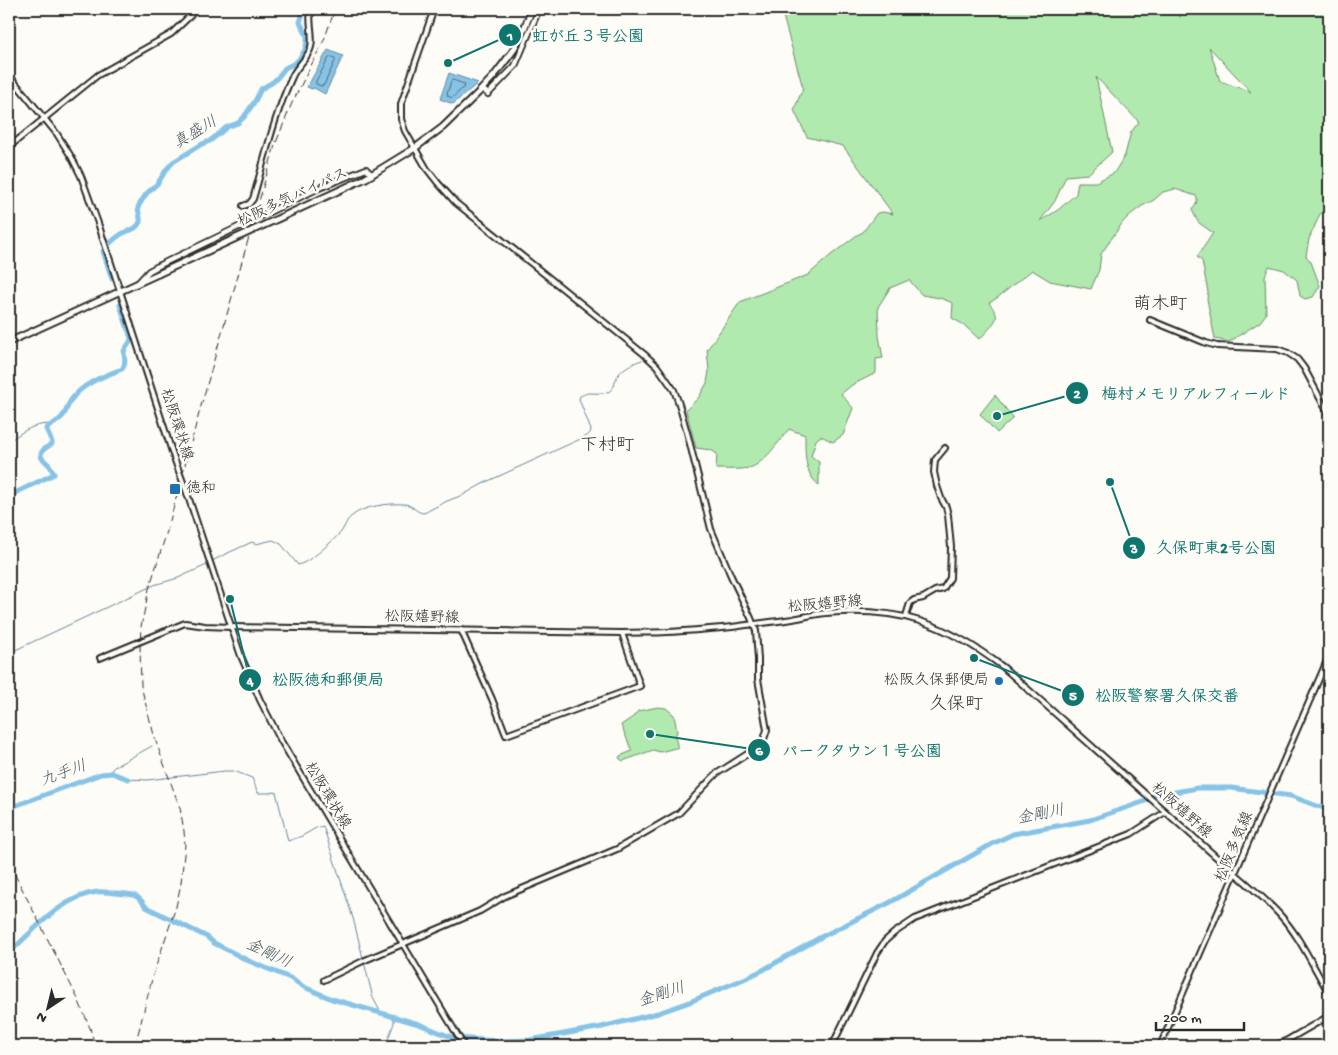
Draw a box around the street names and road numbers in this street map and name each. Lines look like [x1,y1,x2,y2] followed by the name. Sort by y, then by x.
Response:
[235,164,351,231] street label: 松阪多気バイパス
[156,386,197,463] street label: 松阪環状線
[787,592,863,617] street label: 松阪嬉野線
[384,607,460,628] street label: 松阪嬉野線
[300,759,355,833] street label: 松阪環状線
[1147,778,1216,843] street label: 松阪嬉野線
[1211,809,1258,885] street label: 松阪多気線

